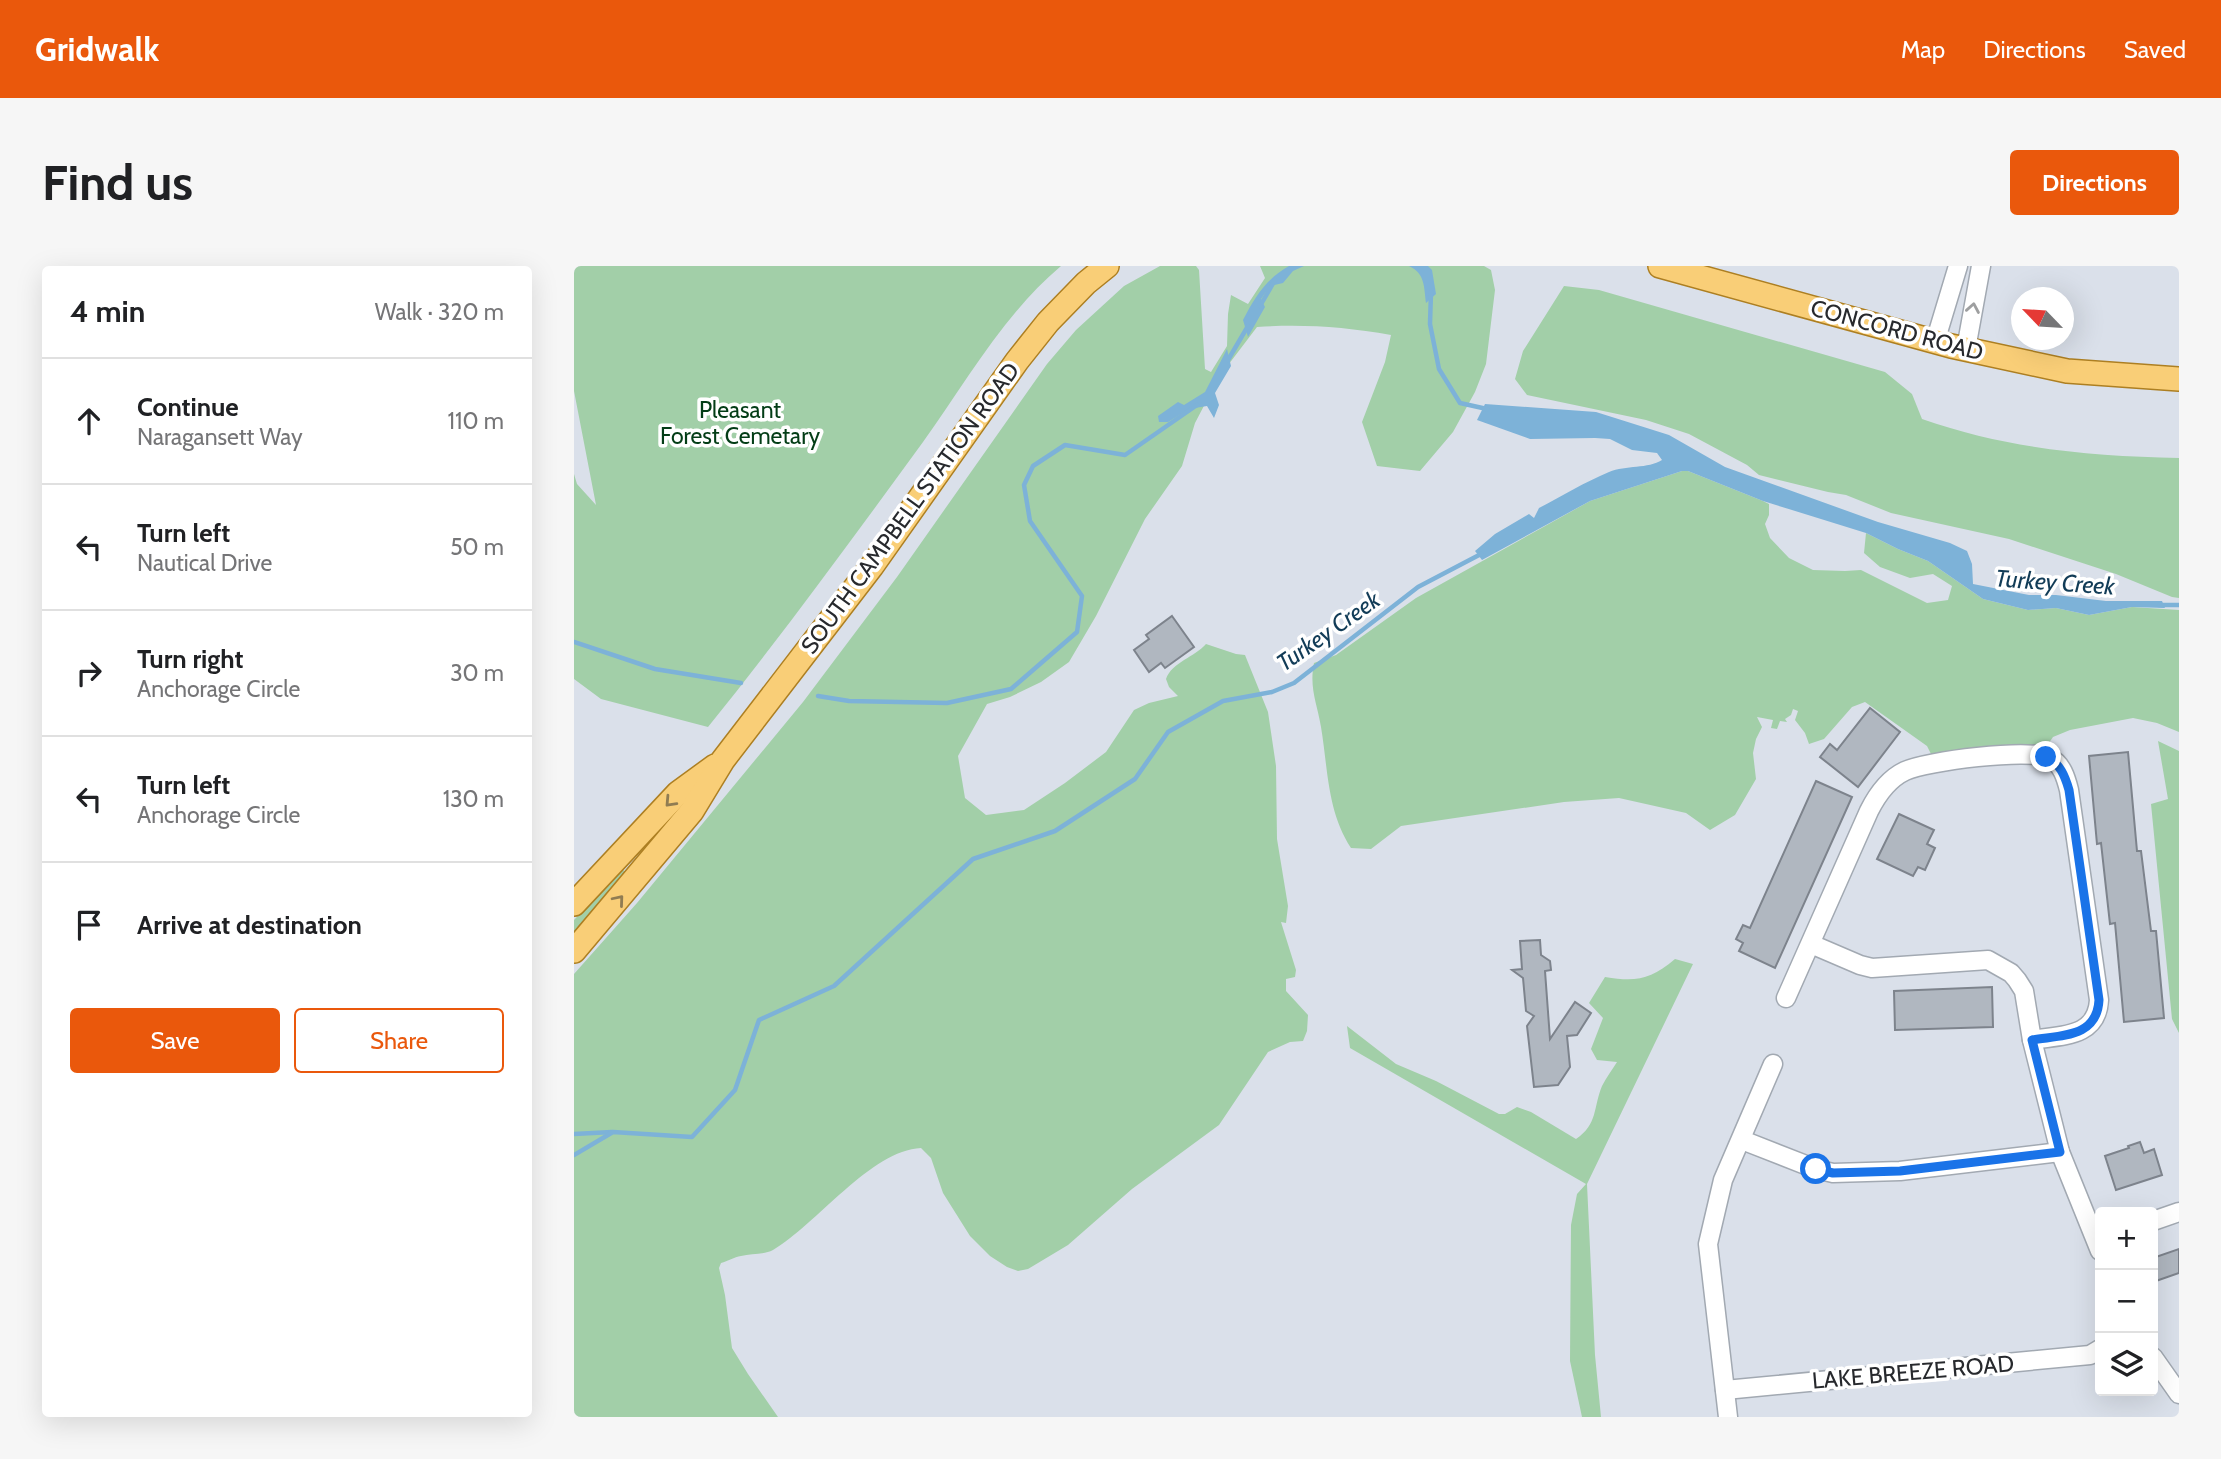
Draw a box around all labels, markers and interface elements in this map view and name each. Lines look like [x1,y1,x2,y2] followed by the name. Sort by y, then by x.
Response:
[35,29,159,69] text: Gridwalk
[1901,35,1945,64] text: Map
[1983,35,2086,64] text: Directions
[2124,35,2186,64] text: Saved
[2010,150,2179,215] button: Directions
[42,153,193,212] text: Find us
[2011,287,2074,350] north arrow
[70,293,145,330] text: 4 min
[1808,294,1986,366] street label: CONCORD ROAD
[375,298,504,326] text: Walk · 320 m
[1965,302,1980,314] one-way arrow
[795,357,1025,659] street label: SOUTH CAMPBELL STATION ROAD
[137,391,239,423] text: Continue
[660,396,820,450] park label: Pleasant Forest Cemetary
[70,402,108,440] icon: ahead
[448,407,504,435] text: 110 m
[137,423,303,451] text: Naragansett Way
[137,517,230,549] text: Turn left
[70,528,108,566] icon: left
[450,533,504,561] text: 50 m
[137,549,272,577] text: Nautical Drive
[1994,563,2116,601] water label: Turkey Creek
[1271,584,1386,677] water label: Turkey Creek
[137,643,243,675] text: Turn right
[70,654,108,692] icon: right
[450,659,504,687] text: 30 m
[137,675,300,703] text: Anchorage Circle
[2030,741,2061,772] route end
[137,769,230,801] text: Turn left
[70,780,108,818] icon: left
[443,785,504,813] text: 130 m
[665,794,678,807] one-way arrow
[137,801,300,829] text: Anchorage Circle
[611,895,623,908] one-way arrow
[70,906,108,944] icon: arrive
[137,909,362,941] text: Arrive at destination
[70,1008,280,1073] button: Save
[294,1008,504,1073] button: Share
[1800,1153,1831,1184] route start
[2095,1207,2158,1396] map controls
[2095,1207,2158,1270] button: +
[2095,1270,2158,1333] button: −
[2095,1333,2158,1396] button: layers
[1811,1349,2015,1395] street label: LAKE BREEZE ROAD

